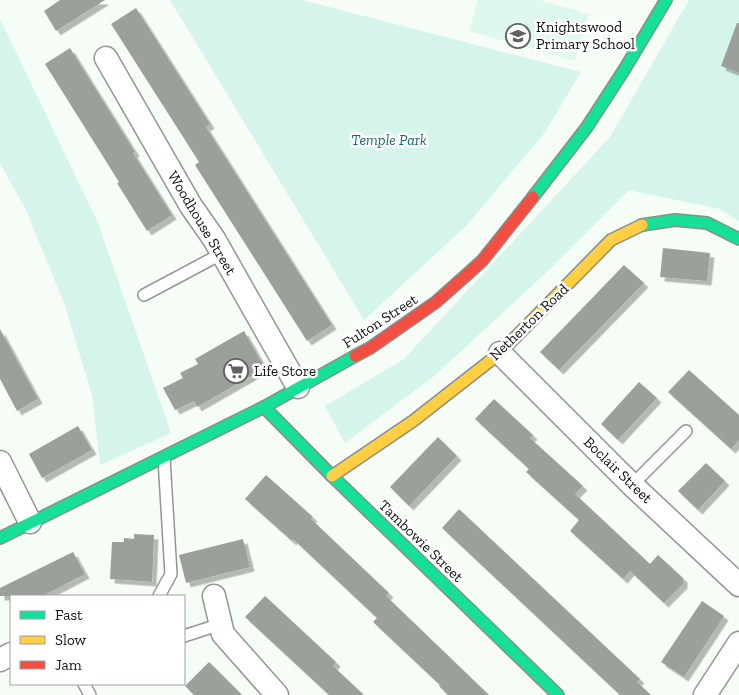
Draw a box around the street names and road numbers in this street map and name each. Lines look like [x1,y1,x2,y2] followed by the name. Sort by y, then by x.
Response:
[164,168,240,279] street label: Woodhouse Street
[486,279,573,364] street label: Netherton Road
[339,290,421,352] street label: Fulton Street
[580,433,656,507] street label: Boclair Street
[375,496,467,586] street label: Tambowie Street

